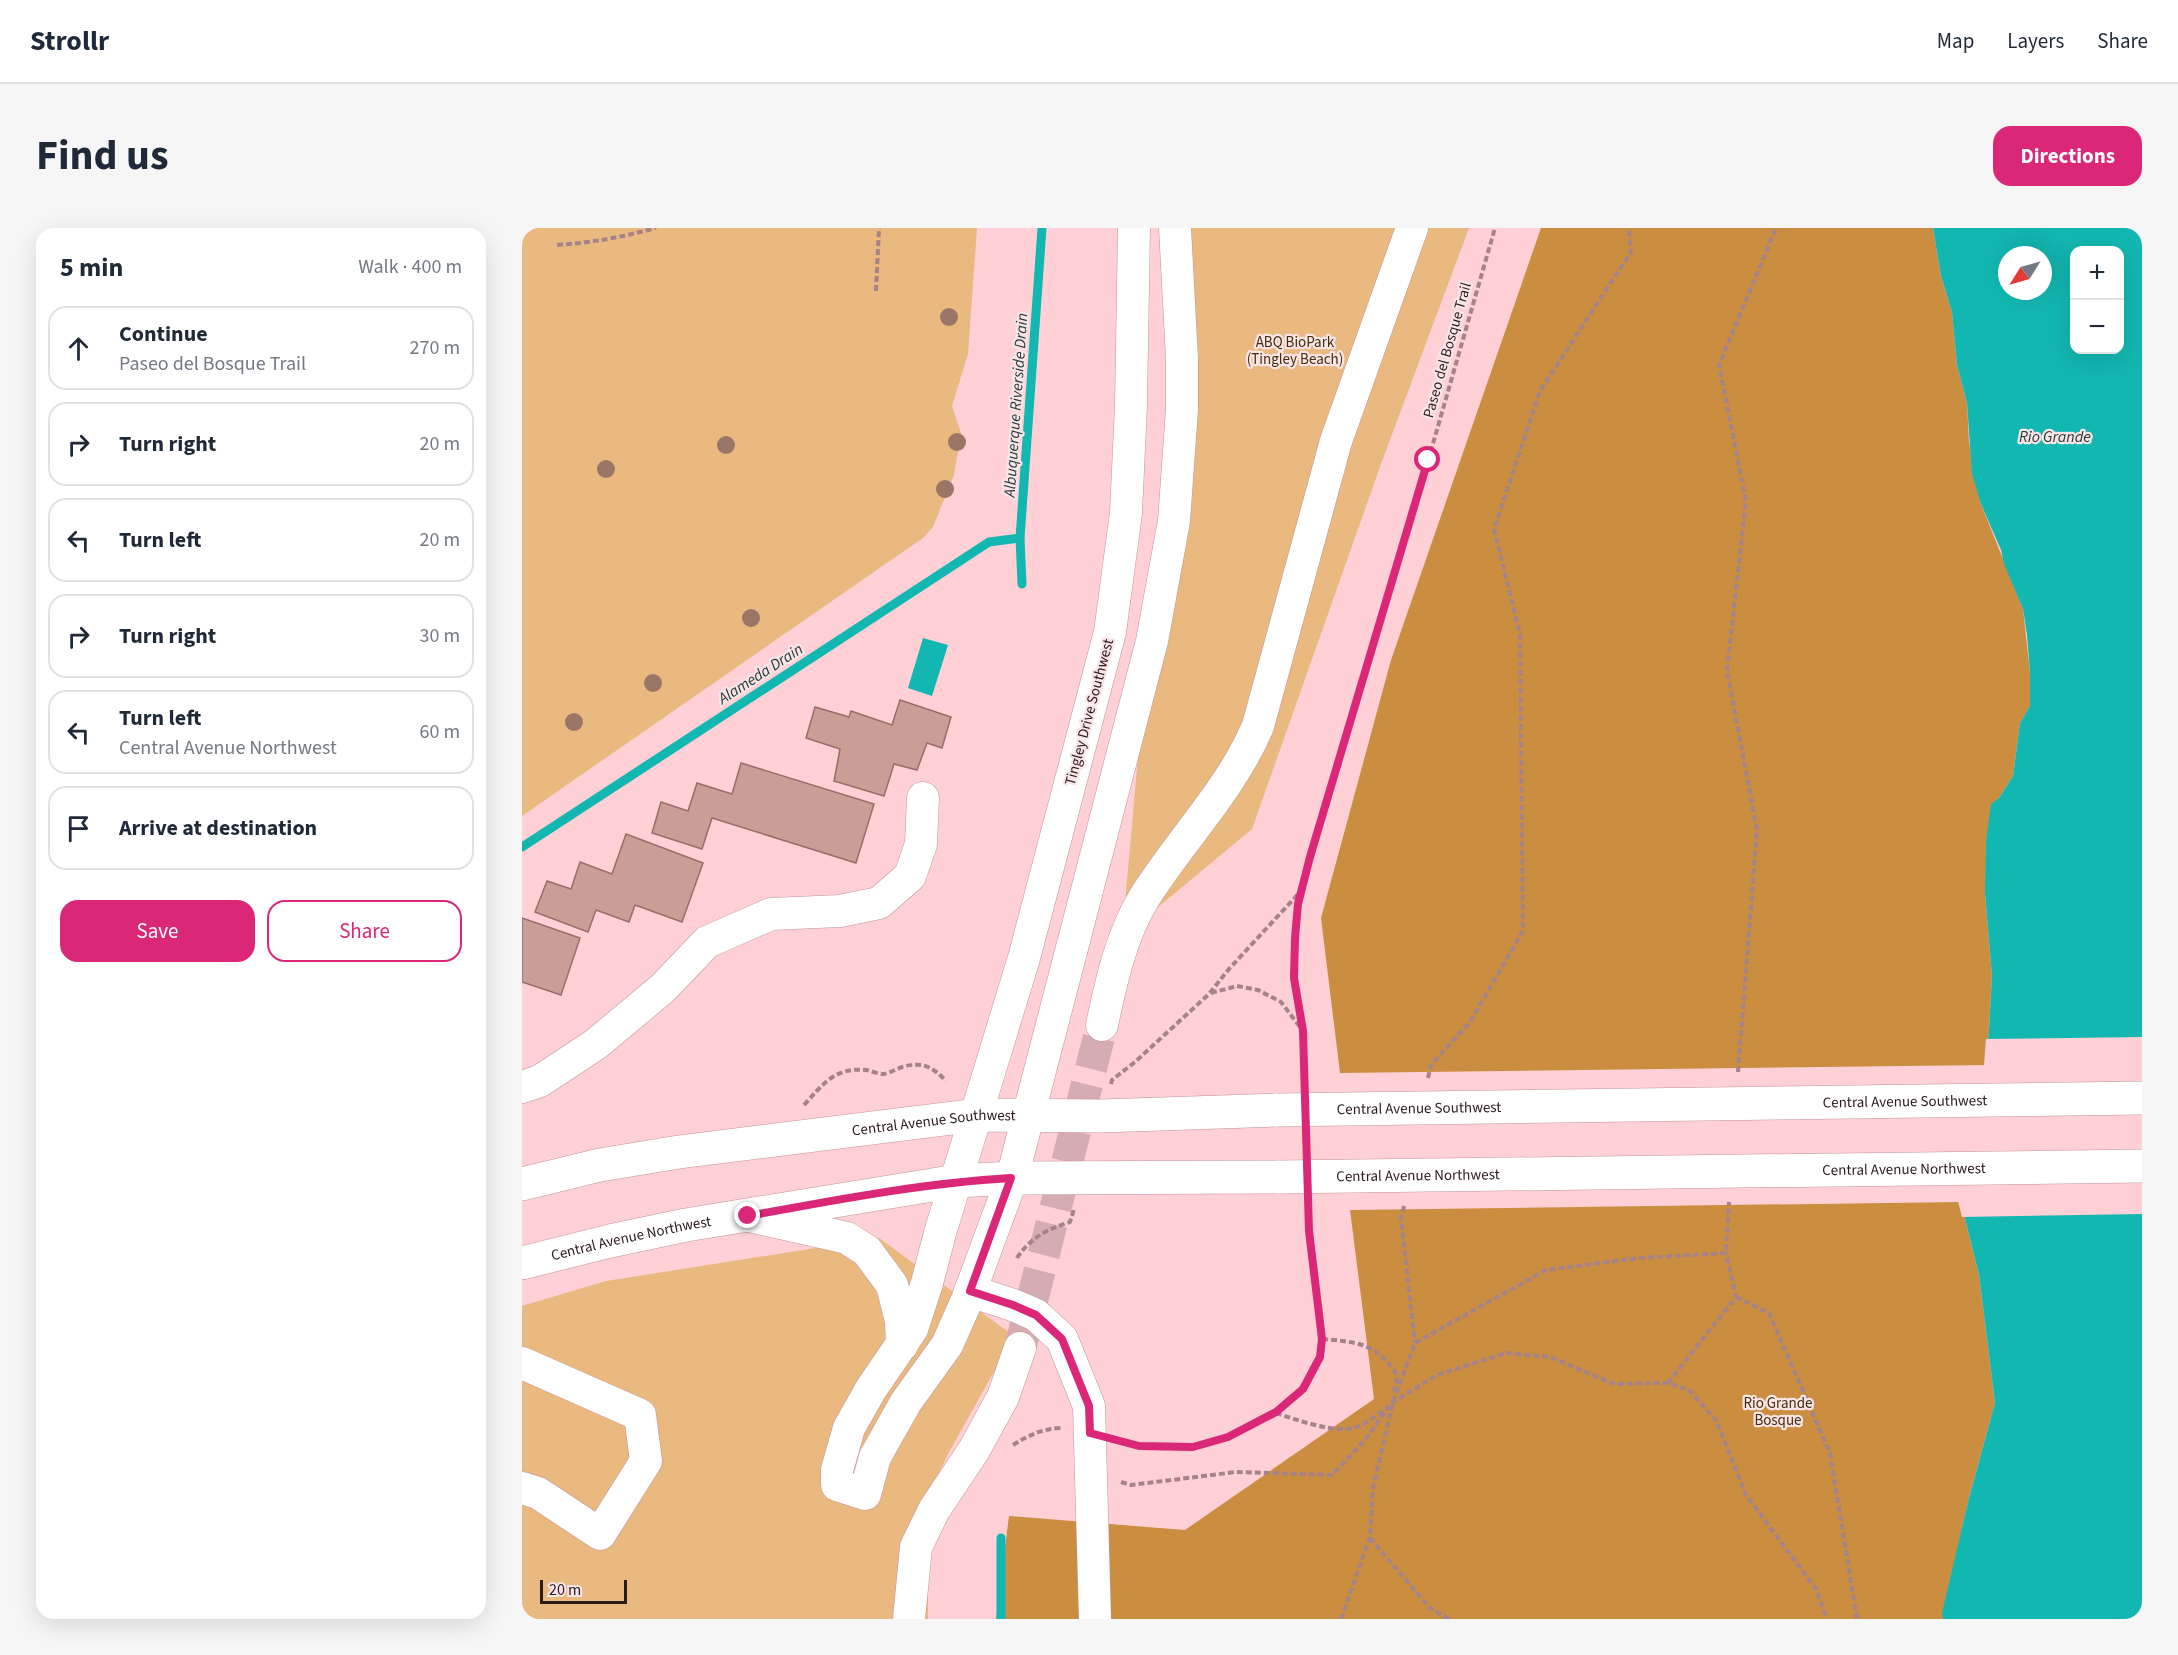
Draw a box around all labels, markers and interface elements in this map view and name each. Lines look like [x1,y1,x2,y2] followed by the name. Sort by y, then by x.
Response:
[30,21,109,61] text: Strollr
[1937,26,1974,56] text: Map
[2007,26,2064,56] text: Layers
[2097,26,2148,56] text: Share
[36,126,169,186] text: Find us
[1993,126,2142,186] button: Directions
[1998,246,2052,300] north arrow
[2070,246,2124,354] map controls
[2070,246,2124,300] button: +
[60,249,123,286] text: 5 min
[358,253,462,281] text: Walk · 400 m
[1418,280,1477,420] street label: Paseo del Bosque Trail
[2070,300,2124,354] button: −
[999,312,1033,499] water label: Albuquerque Riverside Drain
[119,318,208,350] text: Continue
[62,332,95,365] icon: ahead
[1247,332,1343,370] park label: ABQ BioPark (Tingley Beach)
[410,334,460,362] text: 270 m
[119,350,306,378] text: Paseo del Bosque Trail
[2019,426,2091,448] water label: Rio Grande
[62,428,95,461] icon: right
[119,428,216,460] text: Turn right
[420,430,460,458] text: 20 m
[1414,446,1440,472] route start
[62,524,95,557] icon: left
[119,524,201,556] text: Turn left
[420,526,460,554] text: 20 m
[62,620,95,653] icon: right
[119,620,216,652] text: Turn right
[420,622,460,650] text: 30 m
[1060,636,1119,788] street label: Tingley Drive Southwest
[713,638,807,710] water label: Alameda Drain
[119,702,201,734] text: Turn left
[62,716,95,749] icon: left
[420,718,460,746] text: 60 m
[119,734,337,762] text: Central Avenue Northwest
[62,812,95,845] icon: arrive
[119,812,317,844] text: Arrive at destination
[60,900,255,962] button: Save
[267,900,462,962] button: Share
[1822,1090,1987,1113] street label: Central Avenue Southwest
[1336,1097,1502,1120] street label: Central Avenue Southwest
[851,1105,1016,1141] street label: Central Avenue Southwest
[1822,1158,1986,1181] street label: Central Avenue Northwest
[1336,1164,1500,1187] street label: Central Avenue Northwest
[734,1202,760,1228] route end
[549,1211,713,1266] street label: Central Avenue Northwest
[1744,1393,1813,1431] park label: Rio Grande Bosque
[540,1577,627,1604] scale bar
[549,1579,581,1601] text: 20 m

